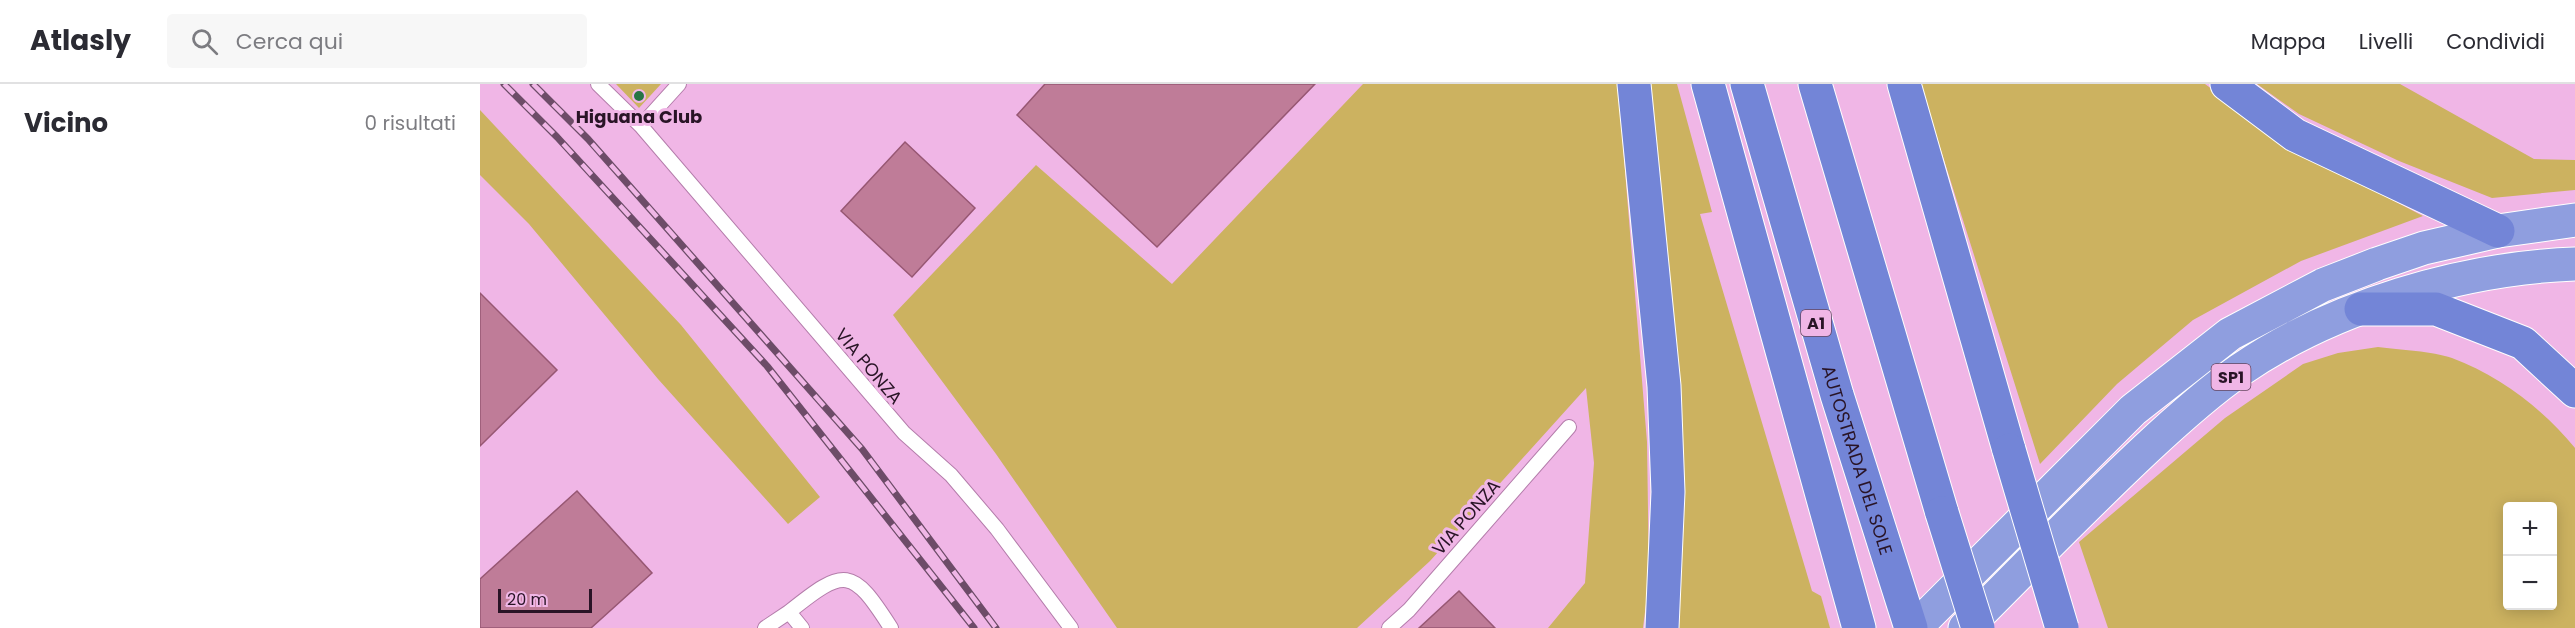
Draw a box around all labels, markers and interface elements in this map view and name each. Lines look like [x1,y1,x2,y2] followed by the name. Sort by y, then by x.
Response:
[167,14,587,68] search box
[30,21,131,60] text: Atlasly
[188,25,221,58] icon: search
[236,26,343,57] text: Cerca qui
[2251,27,2326,56] text: Mappa
[2359,27,2413,56] text: Livelli
[2446,27,2545,56] text: Condividi
[632,89,646,103] marker: Higuana Club
[576,104,702,129] place label: Higuana Club
[24,105,108,141] text: Vicino
[365,109,456,137] text: 0 risultati
[1801,310,1831,336] road number: A1
[830,322,908,410] street label: VIA PONZA
[1816,362,1899,558] street label: AUTOSTRADA DEL SOLE
[2212,364,2250,390] road number: SP1
[1426,474,1506,560] street label: VIA PONZA
[2503,502,2557,610] map controls
[2503,502,2557,556] button: +
[2503,556,2557,610] button: −
[498,586,592,614] scale bar
[507,588,547,611] text: 20 m

